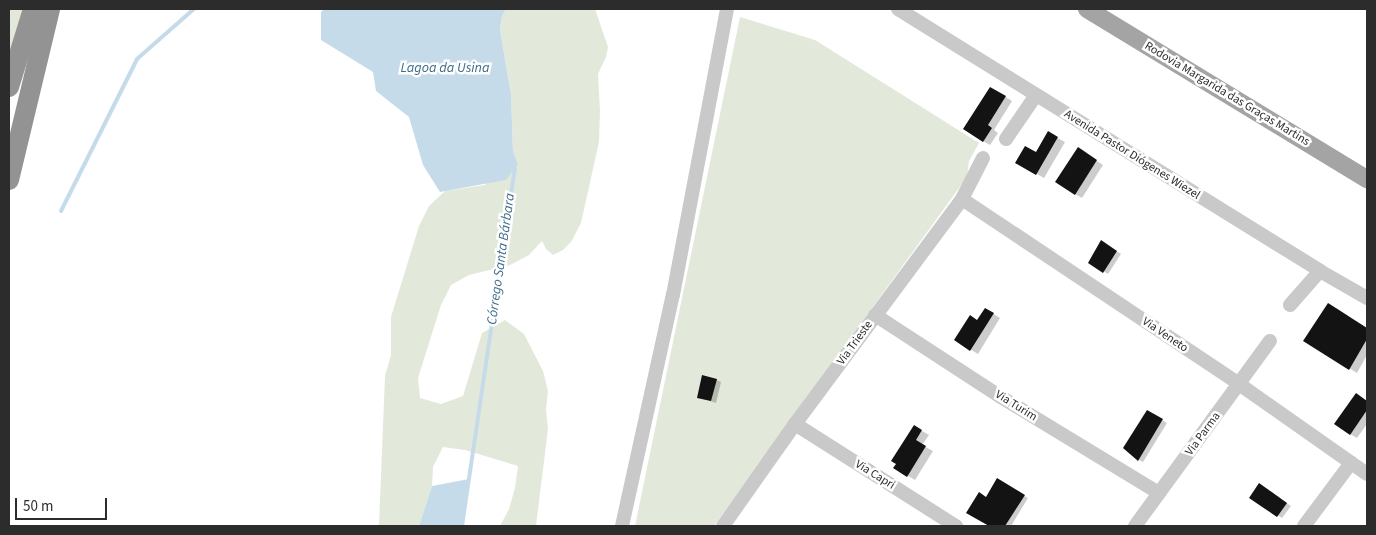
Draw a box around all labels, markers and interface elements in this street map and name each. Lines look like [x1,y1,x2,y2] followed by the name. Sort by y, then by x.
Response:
[1142,39,1312,149] street label: Rodovia Margarida das Graças Martins
[401,60,489,76] water label: Lagoa da Usina
[1061,107,1203,203] street label: Avenida Pastor Diógenes Wiezel
[483,192,519,326] water label: Córrego Santa Bárbara
[1139,314,1191,356] street label: Via Veneto
[834,318,876,368] street label: Via Trieste
[992,387,1040,425] street label: Via Turim
[1182,410,1224,458] street label: Via Parma
[852,457,898,493] street label: Via Capri
[18,488,110,520] scale bar
[23,496,53,517] text: 50 m

